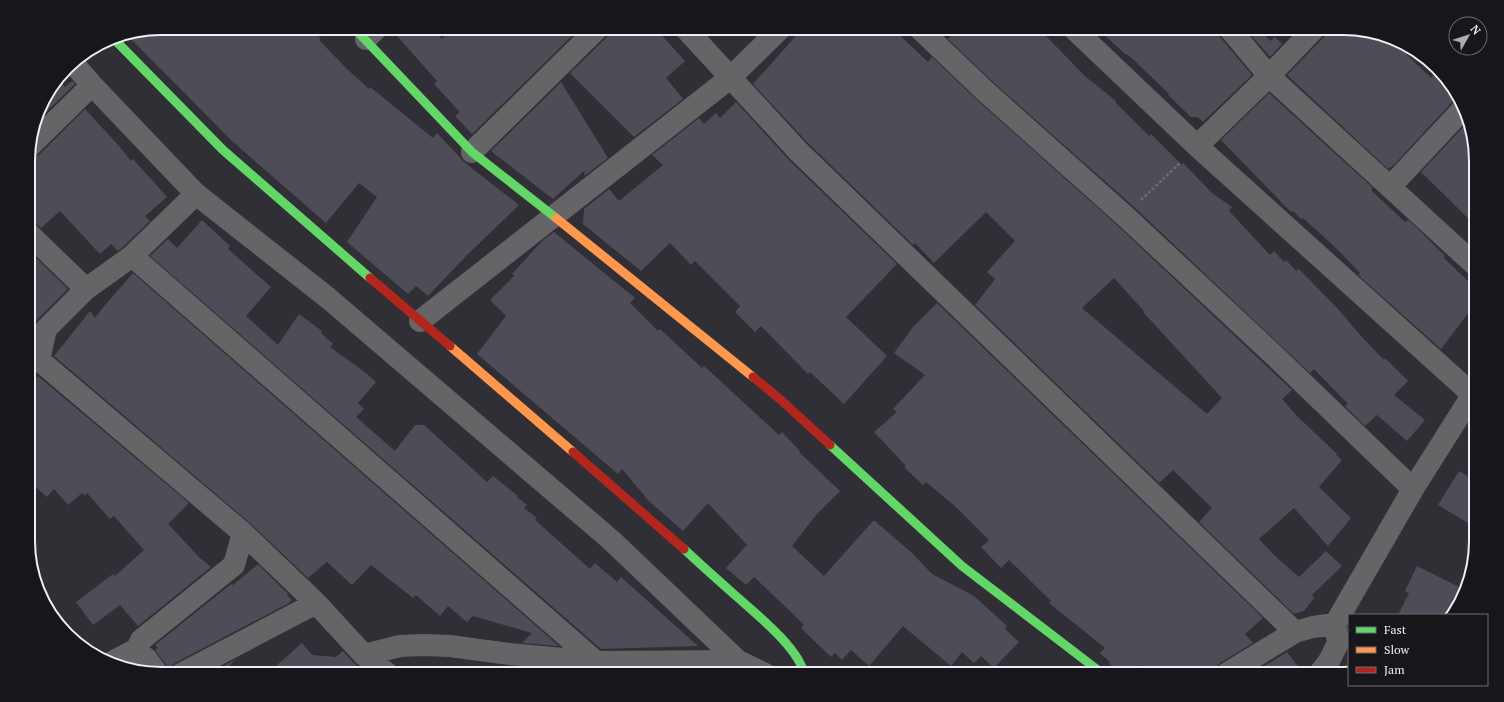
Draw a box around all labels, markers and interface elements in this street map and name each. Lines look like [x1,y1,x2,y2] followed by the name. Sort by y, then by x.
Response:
[1448,16,1488,56] north arrow
[1468,22,1484,38] text: N
[1348,614,1488,686] legend
[1384,622,1407,637] text: Fast
[1384,642,1410,657] text: Slow
[1384,662,1405,677] text: Jam

